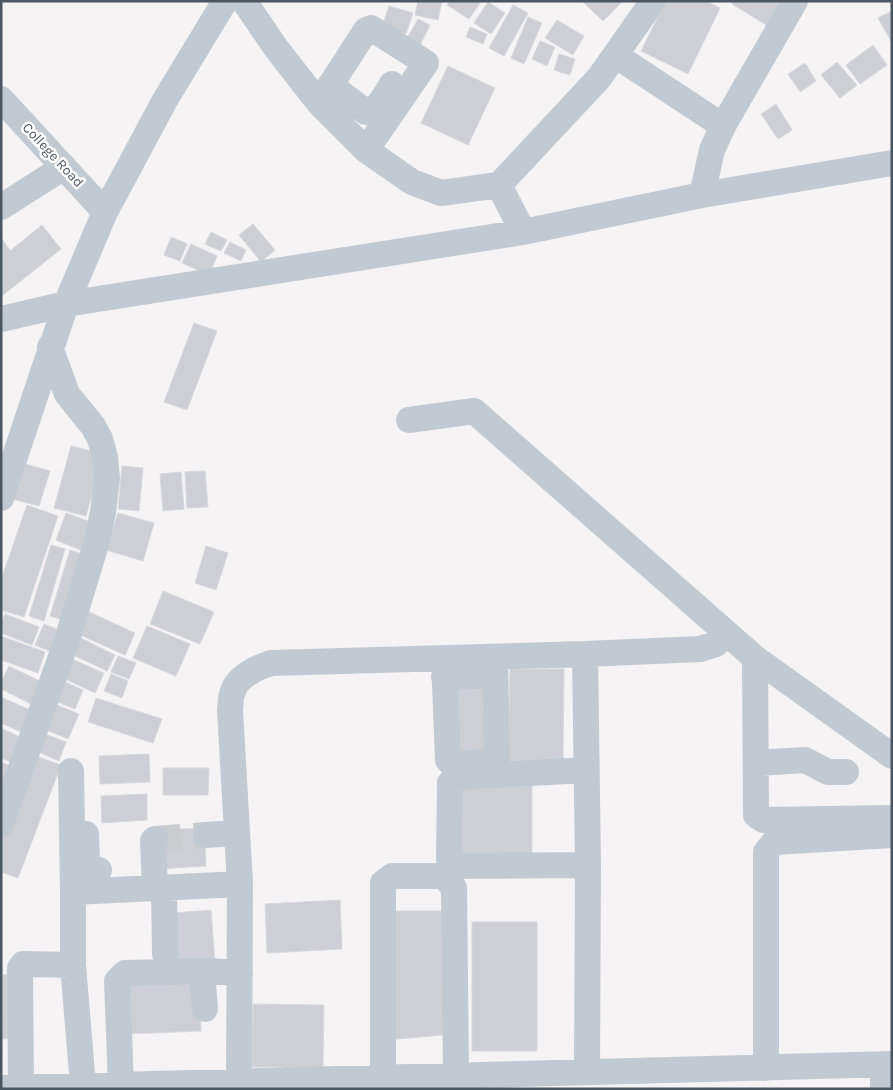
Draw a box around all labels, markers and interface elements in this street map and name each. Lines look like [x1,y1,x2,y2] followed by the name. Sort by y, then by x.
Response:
[19,119,87,191] street label: College Road

